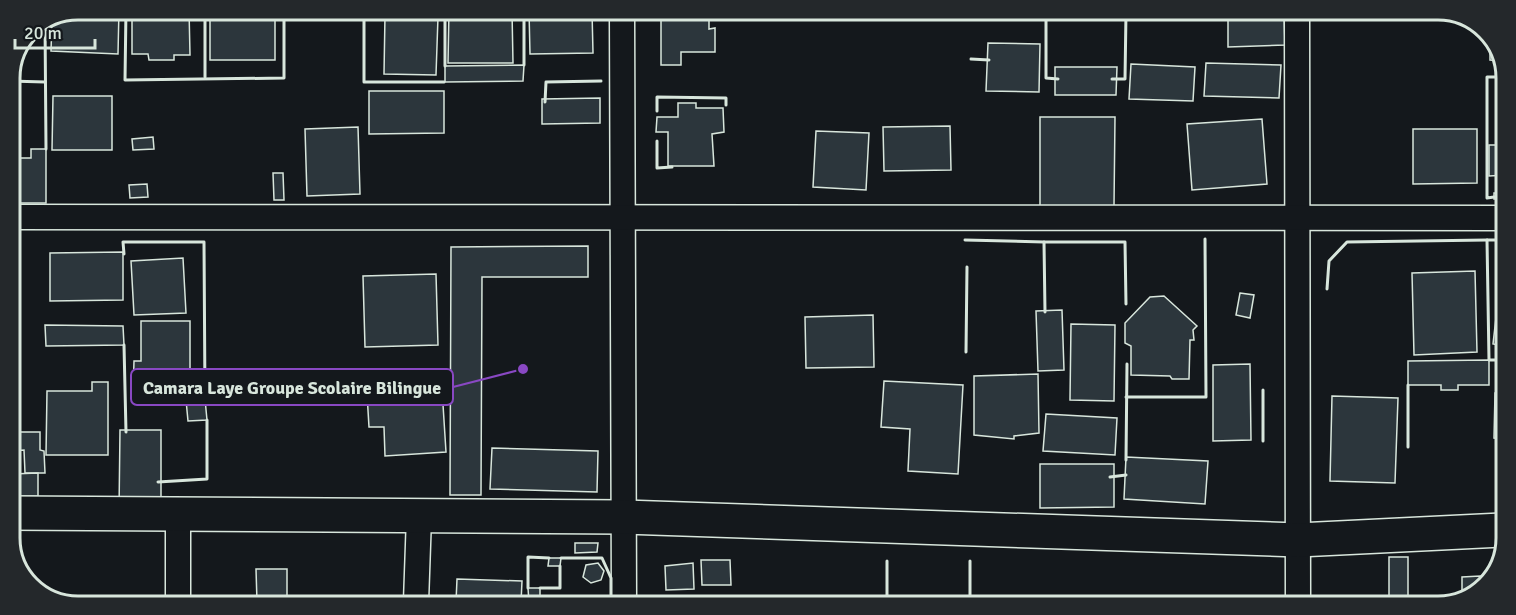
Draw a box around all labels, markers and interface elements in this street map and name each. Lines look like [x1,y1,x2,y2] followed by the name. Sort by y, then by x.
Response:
[15,12,94,50] scale bar
[24,22,62,44] text: 20 m
[131,369,453,405] callout: Camara Laye Groupe Scolaire Bilingue
[143,377,441,399] text: Camara Laye Groupe Scolaire Bilingue

